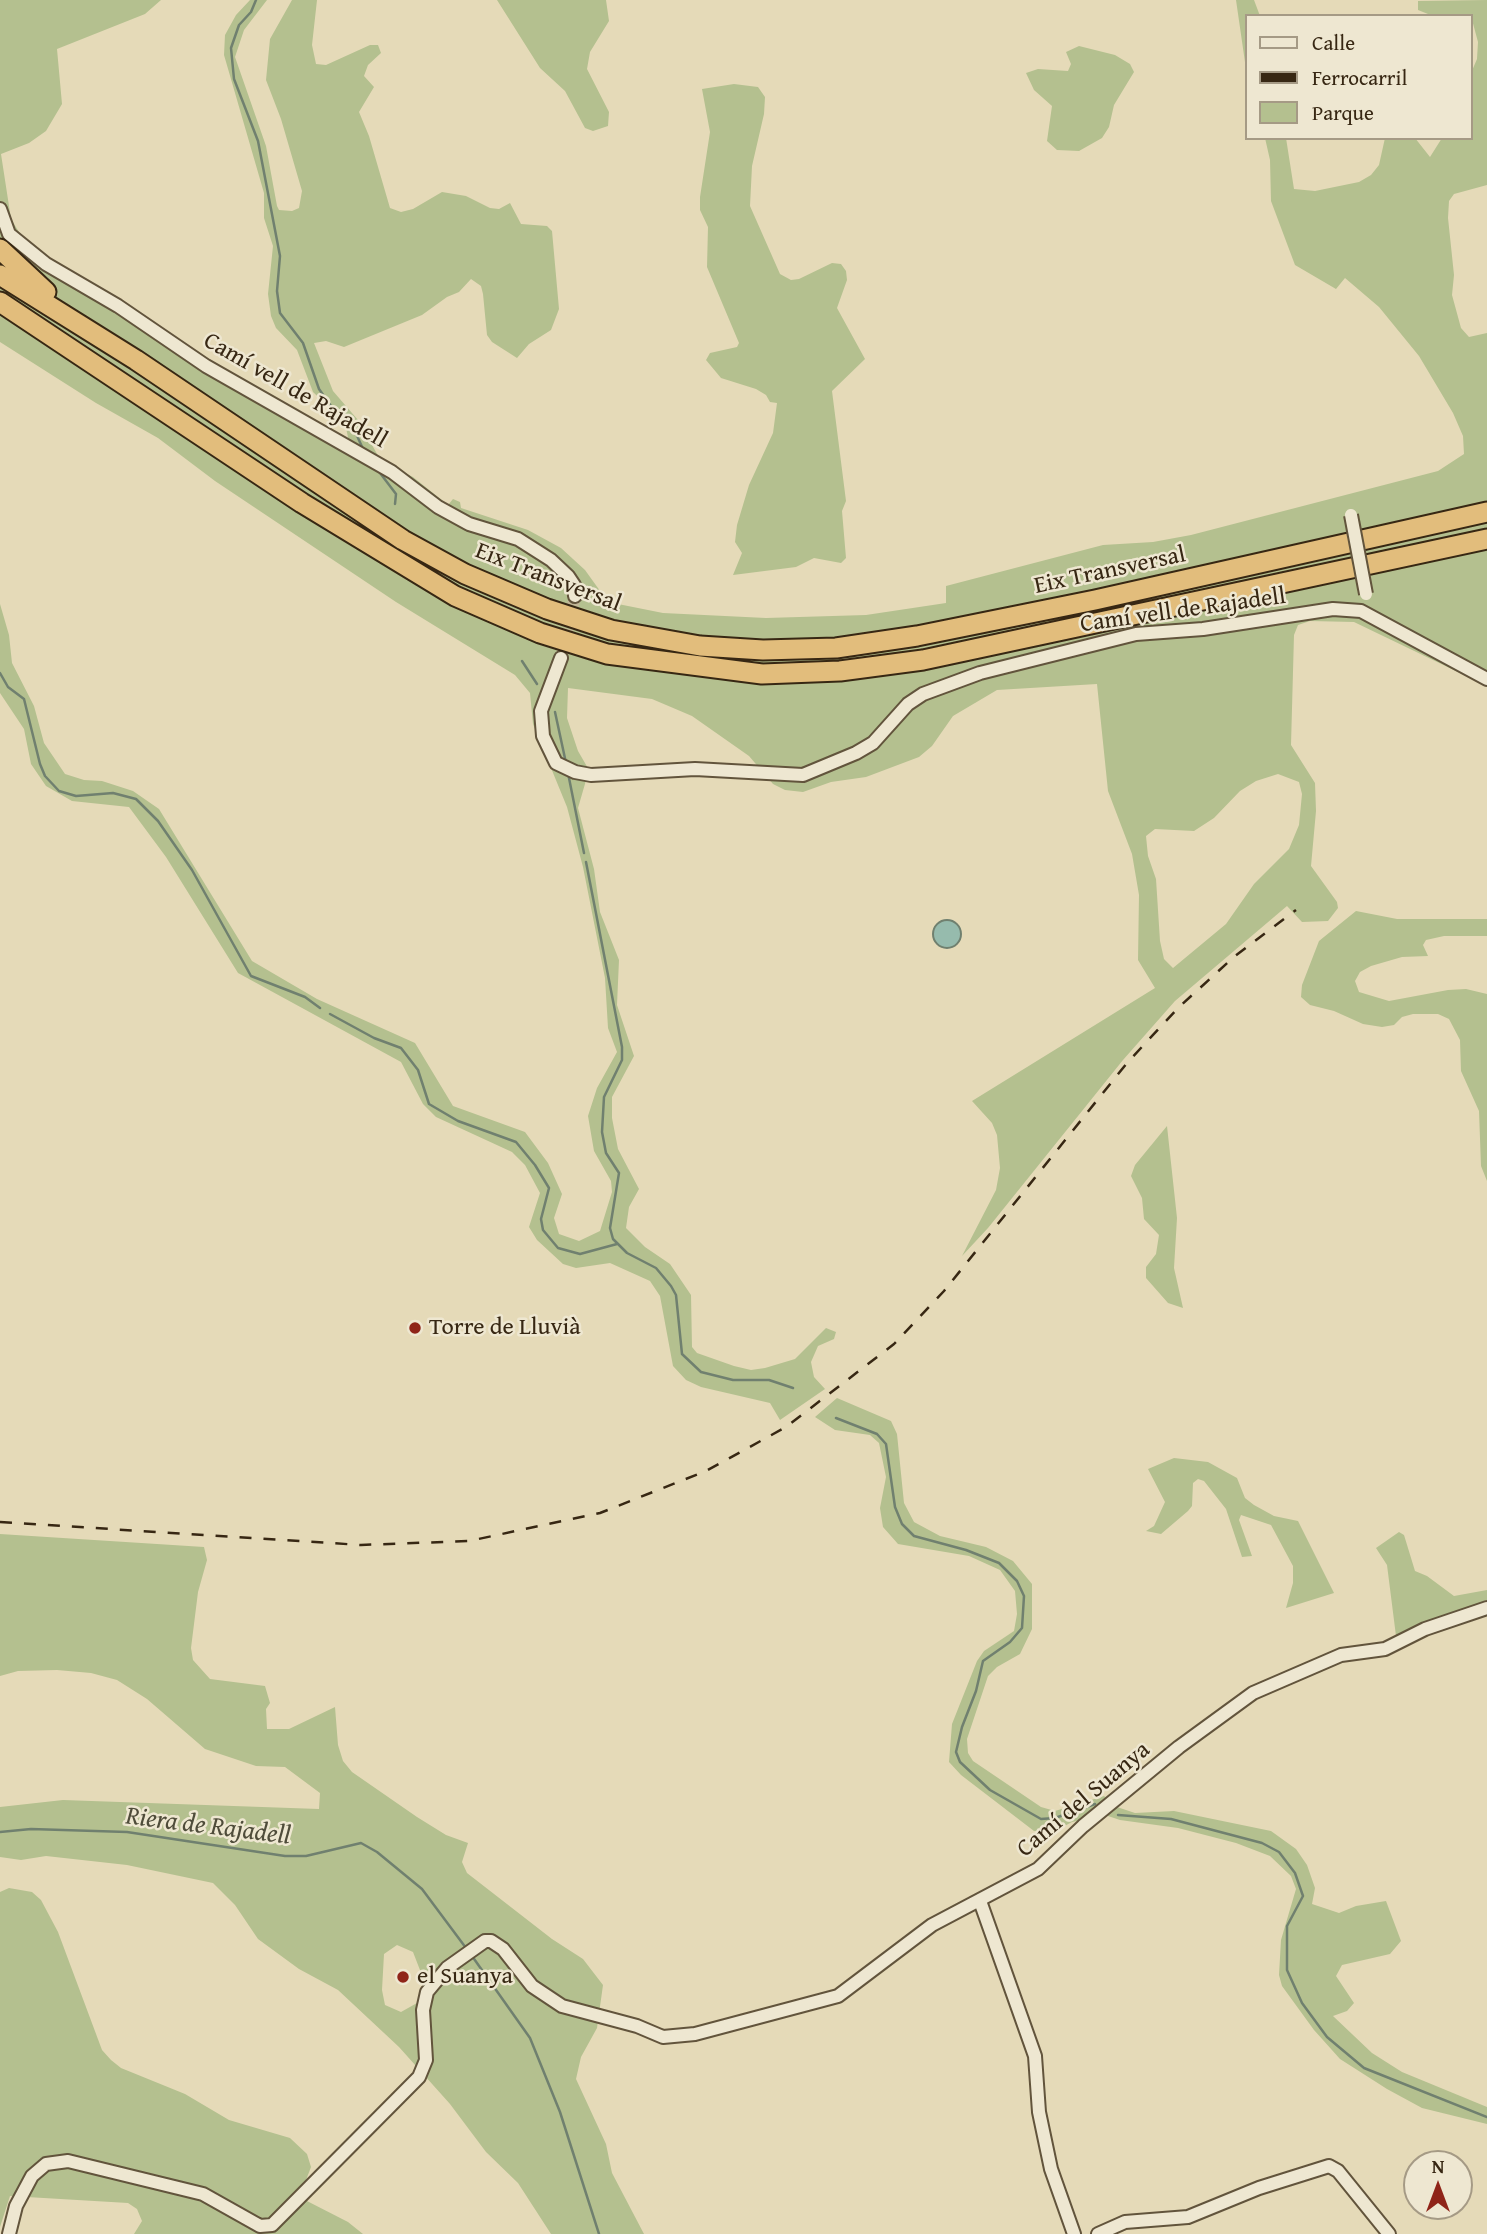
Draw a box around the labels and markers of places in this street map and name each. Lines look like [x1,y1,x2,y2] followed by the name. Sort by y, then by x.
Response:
[429,1314,581,1342] place label: Torre de Lluvià
[407,1320,423,1336] marker: Torre de Lluvià
[417,1963,513,1991] place label: el Suanya
[395,1969,411,1985] marker: el Suanya

